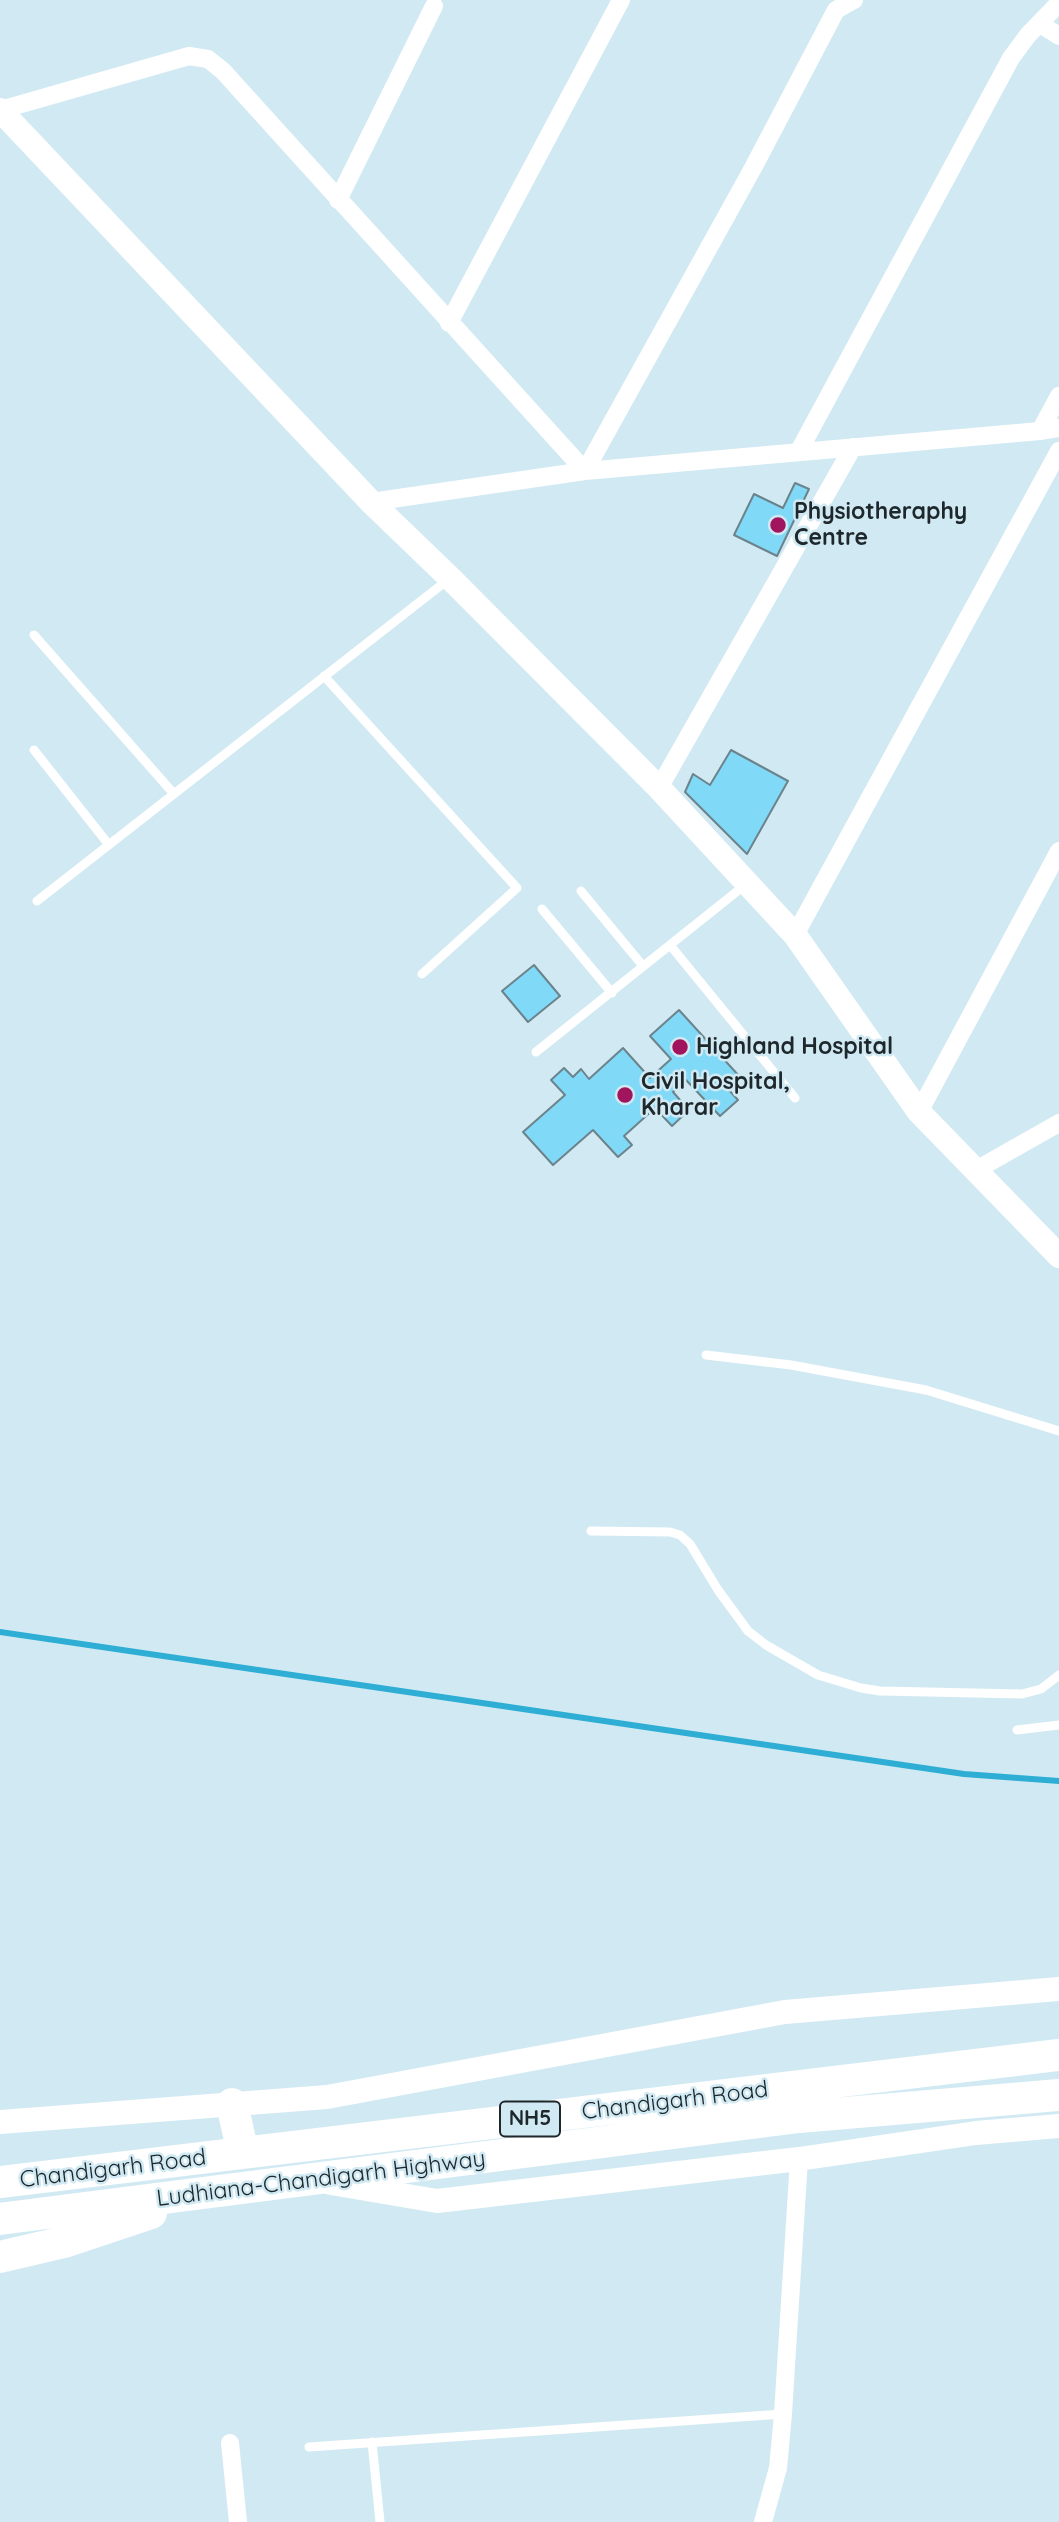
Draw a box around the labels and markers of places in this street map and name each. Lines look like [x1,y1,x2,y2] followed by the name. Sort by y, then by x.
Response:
[794,498,967,552] place label: Physiotheraphy Centre
[768,515,788,535] marker: Physiotheraphy Centre
[696,1033,893,1061] place label: Highland Hospital
[670,1037,690,1057] marker: Highland Hospital
[641,1068,790,1122] place label: Civil Hospital, Kharar
[615,1085,635,1105] marker: Civil Hospital, Kharar

